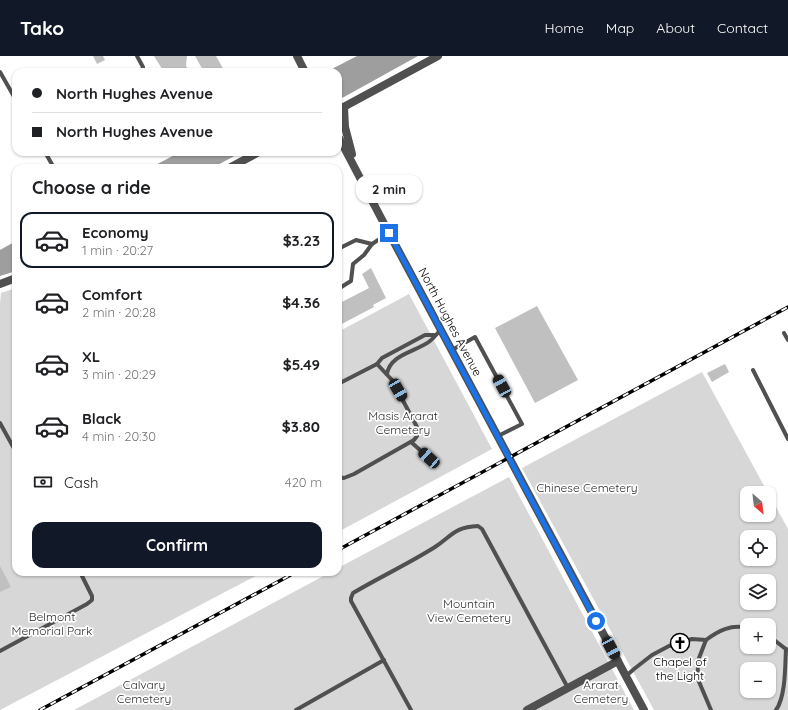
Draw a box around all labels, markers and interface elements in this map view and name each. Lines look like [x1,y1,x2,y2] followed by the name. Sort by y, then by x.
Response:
[20,16,64,40] text: Tako
[545,19,584,37] text: Home
[606,19,634,37] text: Map
[656,19,695,37] text: About
[717,19,768,37] text: Contact
[56,84,213,103] text: North Hughes Avenue
[56,122,213,141] text: North Hughes Avenue
[356,175,422,203] callout: 2 min
[32,176,151,199] text: Choose a ride
[372,181,406,197] text: 2 min
[34,222,70,258] icon: car
[82,223,149,242] text: Economy
[380,224,398,242] route end
[283,231,320,250] text: $3.23
[82,242,153,258] text: 1 min · 20:27
[415,265,486,379] street label: North Hughes Avenue
[34,284,70,320] icon: car
[82,285,143,304] text: Comfort
[282,293,320,312] text: $4.36
[82,304,156,320] text: 2 min · 20:28
[34,346,70,382] icon: car
[82,347,100,366] text: XL
[283,355,320,374] text: $5.49
[82,366,156,382] text: 3 min · 20:29
[491,373,513,399] car
[387,377,409,403] car
[34,408,70,444] icon: car
[368,408,438,437] park label: Masis Ararat Cemetery
[82,409,122,428] text: Black
[282,417,320,436] text: $3.80
[82,428,156,444] text: 4 min · 20:30
[416,446,442,470] car
[32,471,54,493] icon: cash
[64,473,98,492] text: Cash
[285,474,322,490] text: 420 m
[536,480,638,495] park label: Chinese Cemetery
[740,486,776,522] north arrow
[740,486,776,698] map controls
[32,522,322,568] button: Confirm
[740,530,776,566] button: locate
[740,574,776,610] button: layers
[427,596,511,625] park label: Mountain View Cemetery
[12,609,92,638] park label: Belmont Memorial Park
[587,612,605,630] route start
[740,618,776,654] button: +
[669,632,691,654] church icon: Chapel of the Light
[600,635,622,661] car
[653,654,707,683] place label: Chapel of the Light
[740,662,776,698] button: −
[117,677,171,706] park label: Calvary Cemetery
[574,677,628,706] park label: Ararat Cemetery

